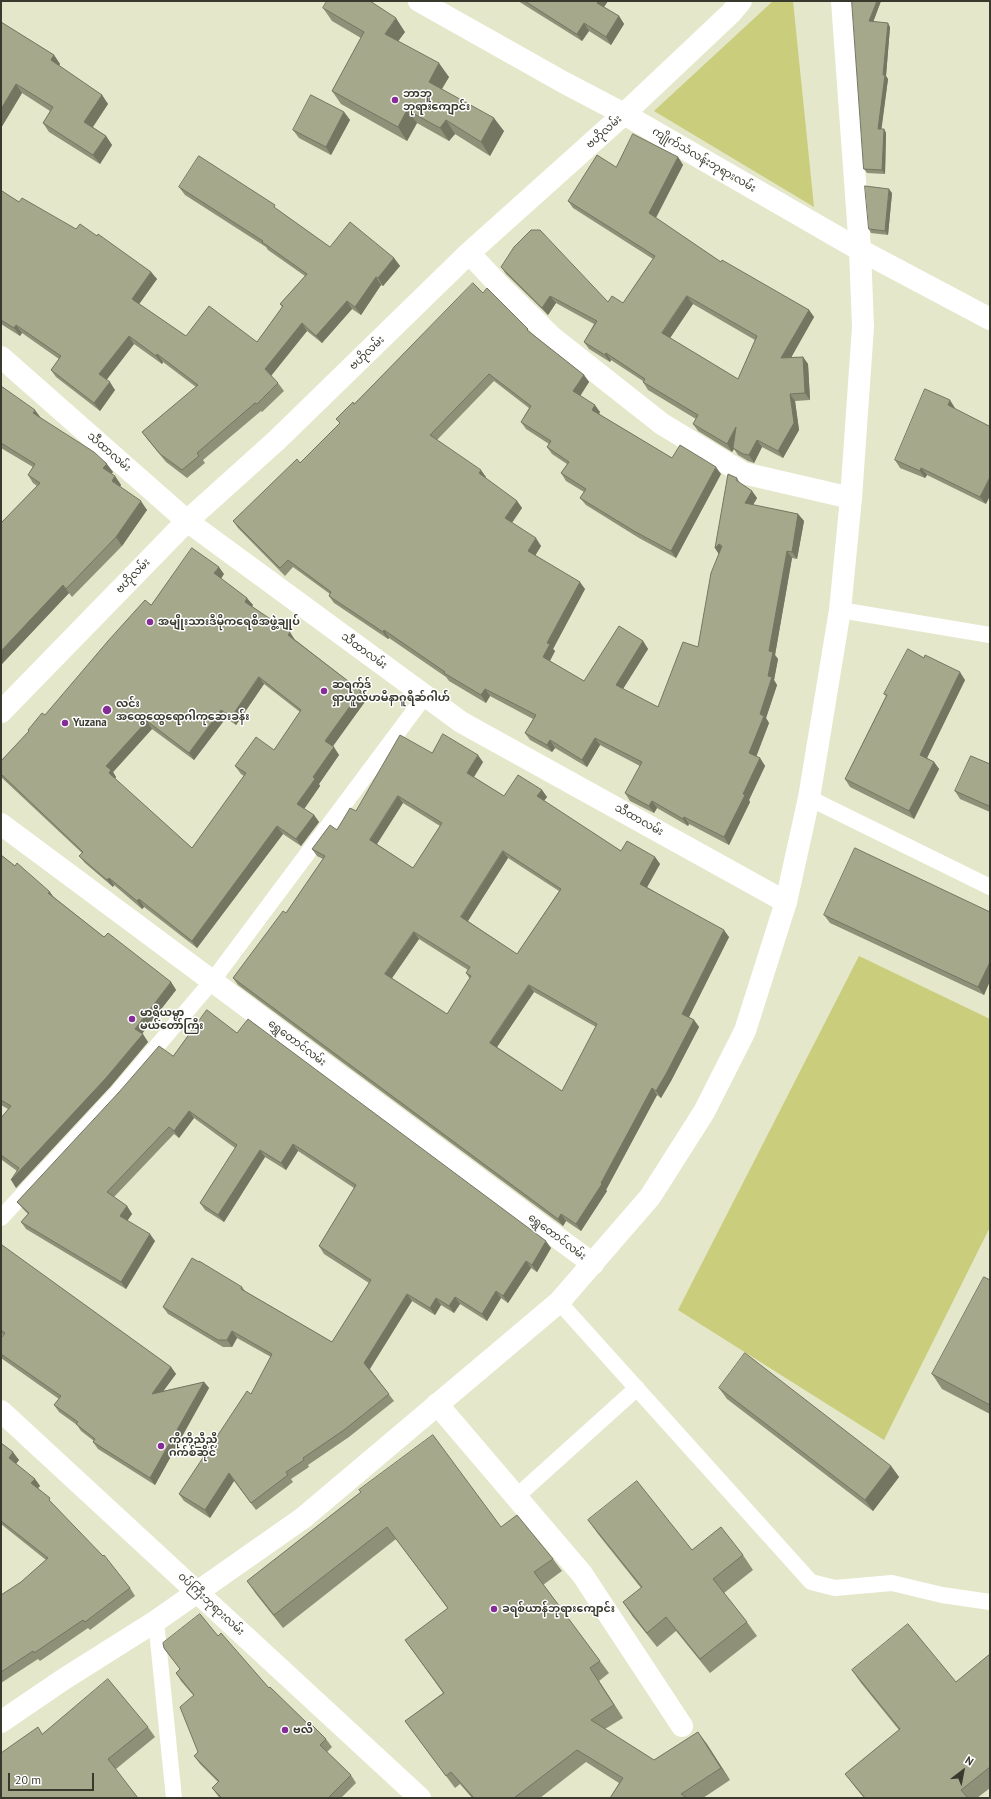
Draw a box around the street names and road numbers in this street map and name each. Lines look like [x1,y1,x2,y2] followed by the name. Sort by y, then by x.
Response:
[583,113,625,151] street label: ဗဟိုလမ်း
[650,125,758,195] street label: ကျိုက်သံလန်းဘုရားလမ်း
[347,333,387,373] street label: ဗဟိုလမ်း
[85,430,133,474] street label: သီထာလမ်း
[113,556,153,596] street label: ဗဟိုလမ်း
[339,630,389,672] street label: သီထာလမ်း
[612,801,666,839] street label: သီထာလမ်း
[265,1017,329,1069] street label: ရွှေတောင်လမ်း
[525,1211,589,1263] street label: ရွှေတောင်လမ်း
[175,1570,247,1638] street label: ဝပ်ကြီးဘုရားလမ်း

